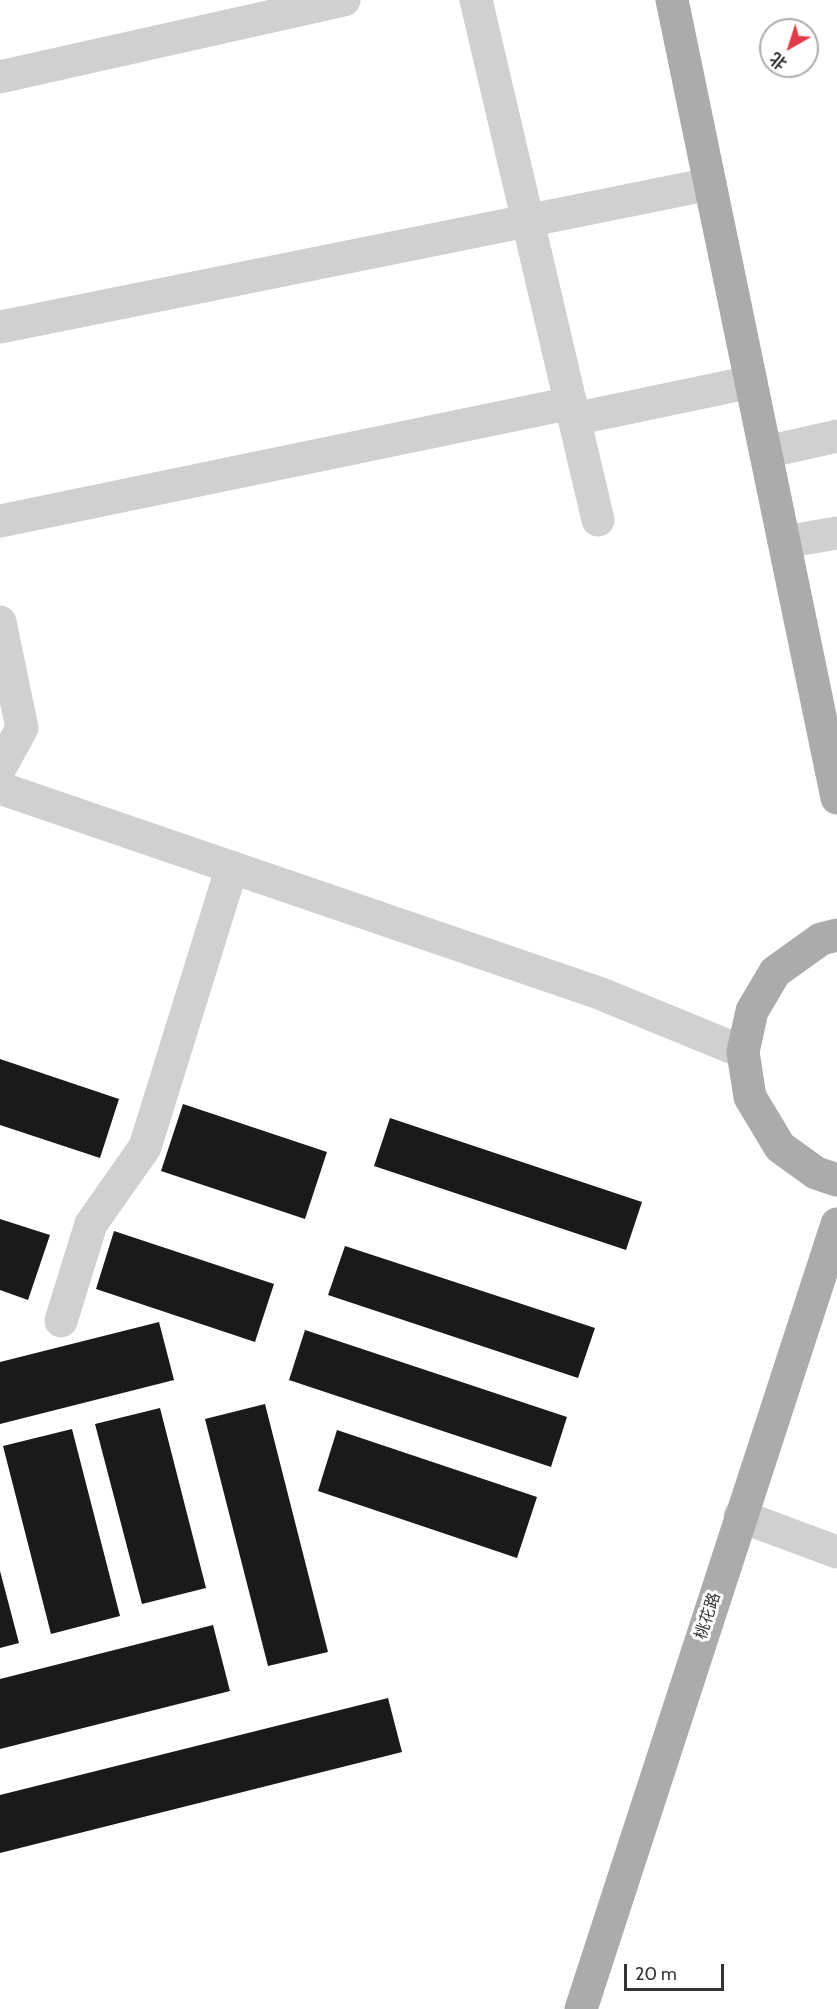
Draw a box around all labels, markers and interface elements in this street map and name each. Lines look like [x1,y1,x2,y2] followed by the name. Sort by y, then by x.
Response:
[759,18,819,78] north arrow
[766,48,791,73] text: 北
[691,1590,725,1642] street label: 桃花路
[627,1952,728,1990] scale bar
[635,1963,677,1985] text: 20 m

